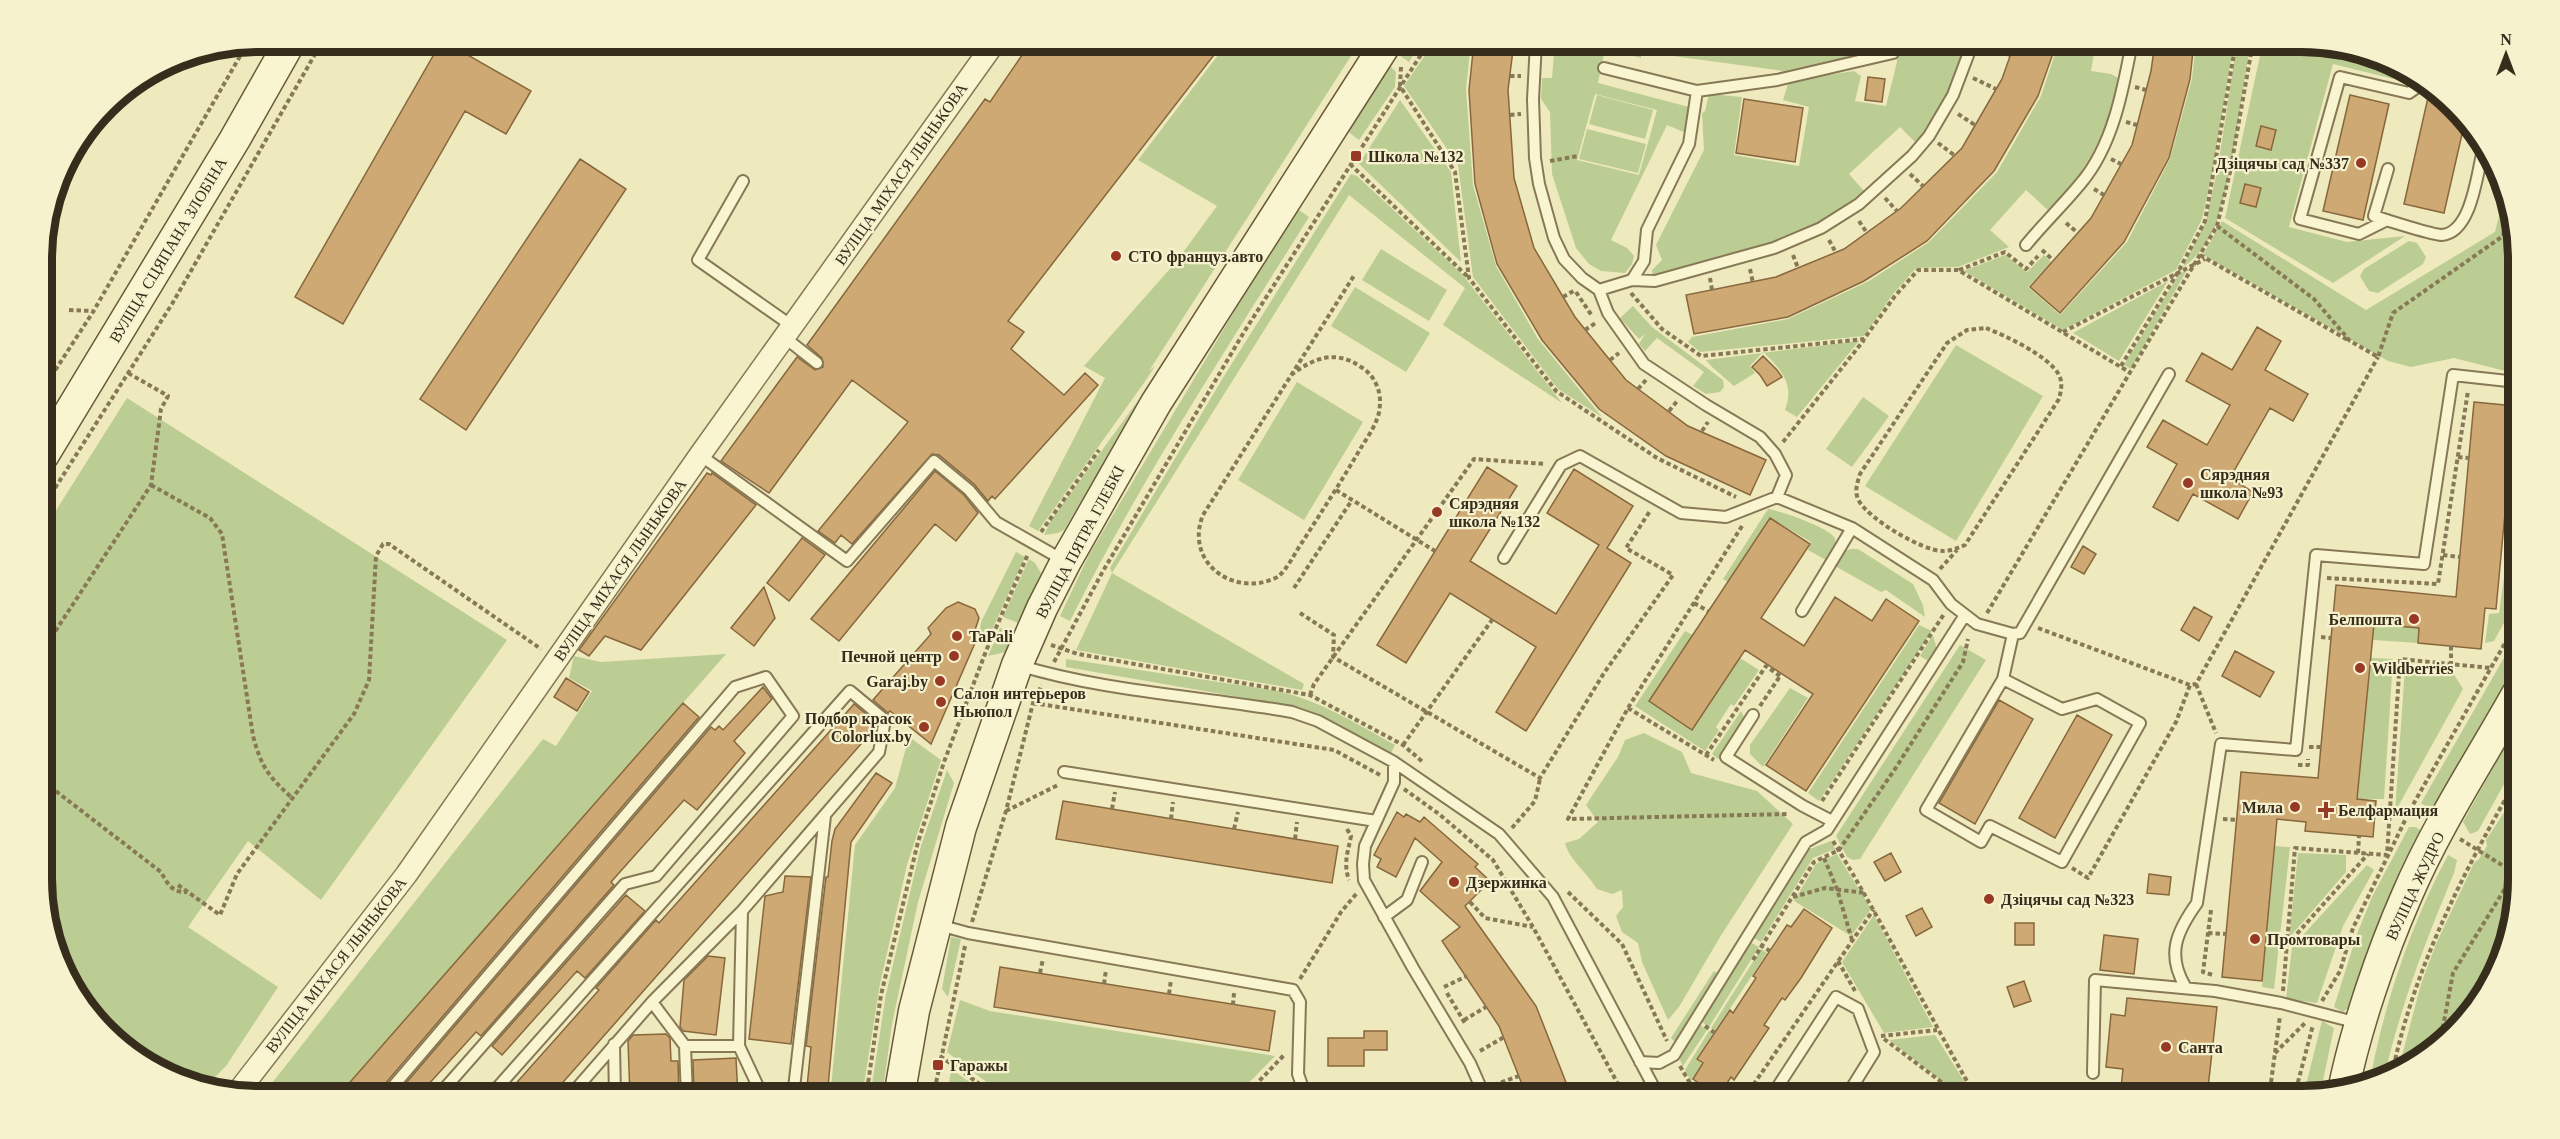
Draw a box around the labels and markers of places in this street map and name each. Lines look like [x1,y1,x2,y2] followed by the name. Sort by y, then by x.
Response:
[1368,148,1463,165] place label: Школа №132
[1349,149,1363,163] marker: Школа №132
[2216,155,2349,173] place label: Дзіцячы сад №337
[2354,156,2368,170] marker: Дзіцячы сад №337
[1128,248,1263,266] place label: СТО француз.авто
[1109,249,1123,263] marker: СТО француз.авто
[2200,466,2283,501] place label: Сярэдняя школа №93
[2181,476,2195,490] marker: Сярэдняя школа №93
[1449,495,1540,530] place label: Сярэдняя школа №132
[1430,505,1444,519] marker: Сярэдняя школа №132
[2329,611,2402,628] place label: Белпошта
[2407,612,2421,626] marker: Белпошта
[969,628,1013,645] place label: TaPali
[950,629,964,643] marker: TaPali
[841,648,942,666] place label: Печной центр
[947,649,961,663] marker: Печной центр
[2372,660,2453,677] place label: Wildberries
[2353,661,2367,675] marker: Wildberries
[866,673,928,691] place label: Garaj.by
[933,674,947,688] marker: Garaj.by
[953,685,1086,720] place label: Салон интерьеров Ньюпол
[934,695,948,709] marker: Салон интерьеров Ньюпол
[805,710,913,746] place label: Подбор красок Colorlux.by
[917,720,931,734] marker: Подбор красок Colorlux.by
[2242,799,2283,816] place label: Мила
[2288,800,2302,814] marker: Мила
[2338,802,2439,820] place label: Белфармация
[2319,803,2333,817] marker: Белфармация
[1466,874,1547,892] place label: Дзержинка
[1447,875,1461,889] marker: Дзержинка
[2001,891,2134,909] place label: Дзіцячы сад №323
[1982,892,1996,906] marker: Дзіцячы сад №323
[2267,931,2361,949] place label: Промтовары
[2248,932,2262,946] marker: Промтовары
[2178,1039,2223,1056] place label: Санта
[2159,1040,2173,1054] marker: Санта
[950,1057,1008,1075] place label: Гаражы
[931,1058,945,1072] marker: Гаражы

